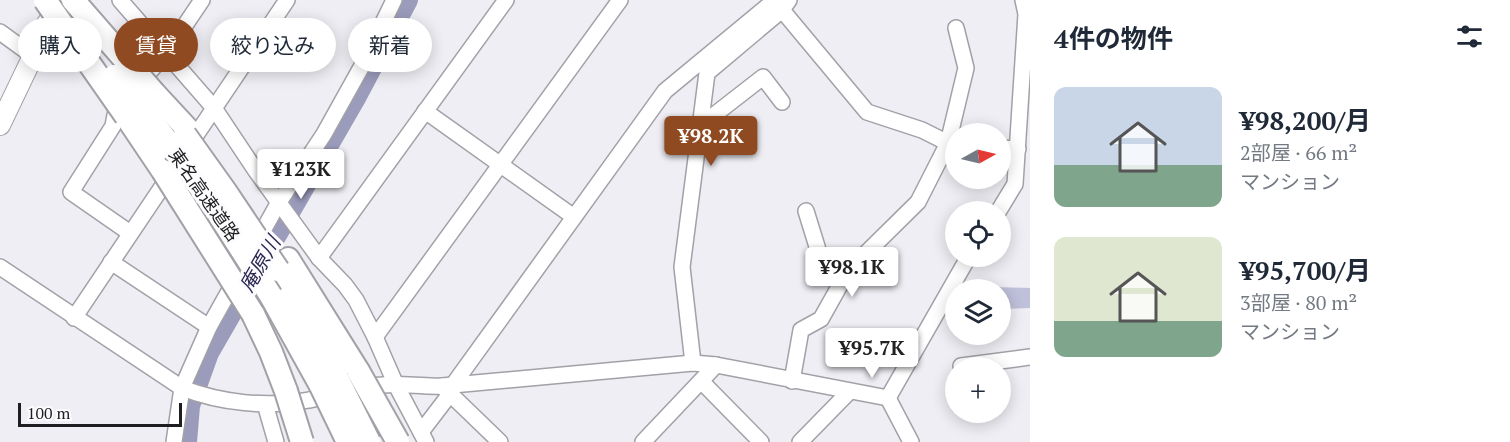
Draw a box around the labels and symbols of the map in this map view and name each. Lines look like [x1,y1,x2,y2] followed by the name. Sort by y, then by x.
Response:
[662,116,760,167] pin: ¥98.2K
[945,123,1011,189] north arrow
[164,143,246,246] street label: 東名高速道路
[259,149,343,200] pin: ¥123K
[233,229,287,296] water label: 庵原川
[803,247,901,298] pin: ¥98.1K
[823,328,921,379] pin: ¥95.7K
[18,400,182,428] scale bar

